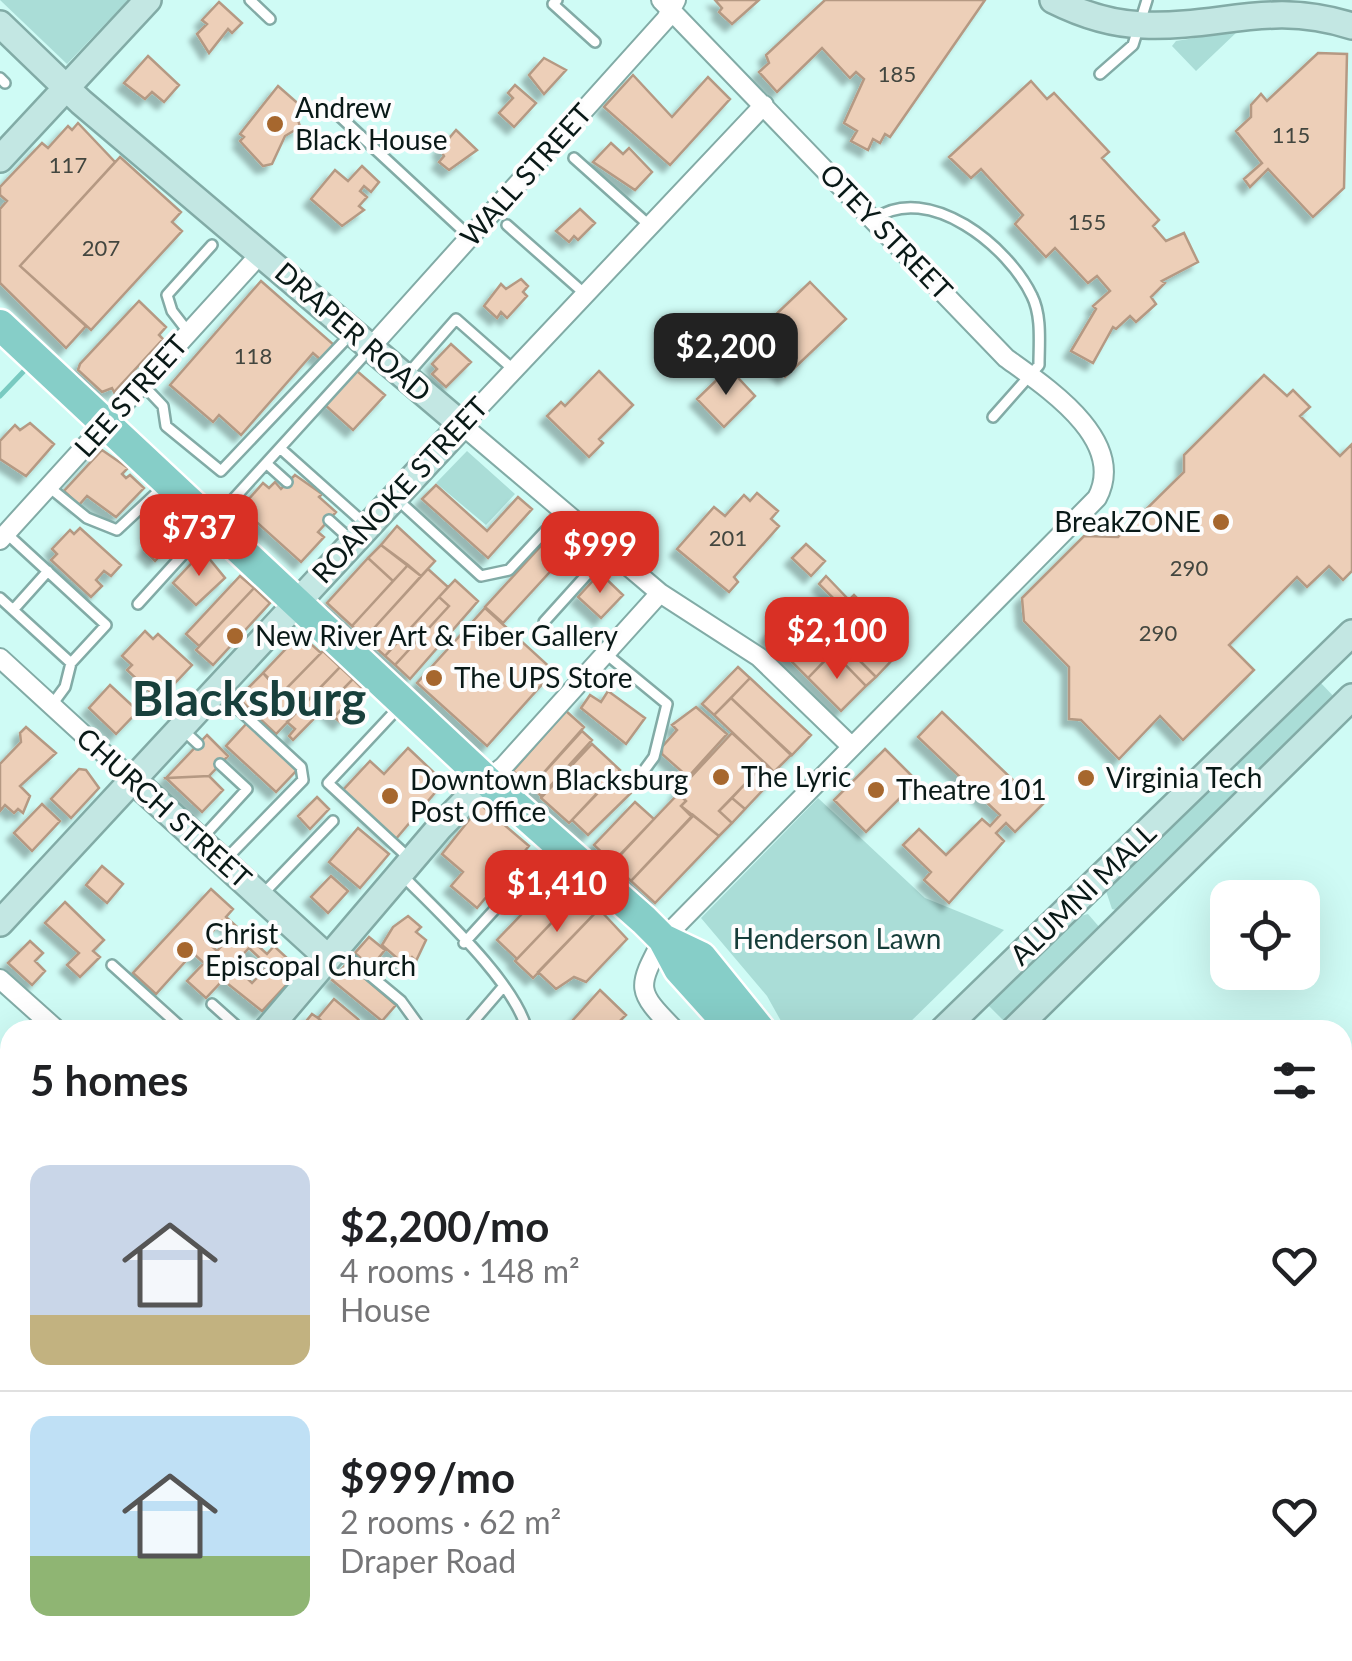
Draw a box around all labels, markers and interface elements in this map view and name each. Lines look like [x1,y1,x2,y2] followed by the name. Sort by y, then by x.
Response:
[878,60,916,87] house number: 185
[295,90,447,156] place label: Andrew Black House
[452,96,598,253] street label: WALL STREET
[264,113,286,135] marker: Andrew Black House
[1272,121,1310,148] house number: 115
[49,151,87,178] house number: 117
[813,156,960,307] street label: OTEY STREET
[1068,208,1106,235] house number: 155
[82,234,120,261] house number: 207
[269,254,438,408] street label: DRAPER ROAD
[645,313,807,398] pin: $2,200
[676,326,776,365] text: $2,200
[67,327,194,463] street label: LEE STREET
[234,342,272,369] house number: 118
[304,389,495,589] street label: ROANOKE STREET
[140,494,258,579] pin: $737
[1054,504,1201,538] place label: BreakZONE
[162,507,236,546] text: $737
[541,511,659,596] pin: $999
[1210,511,1232,533] marker: BreakZONE
[563,524,637,563] text: $999
[709,524,747,551] house number: 201
[1170,554,1208,581] house number: 290
[756,597,918,682] pin: $2,100
[787,610,887,649] text: $2,100
[255,618,619,652] place label: New River Art & Fiber Gallery
[1139,619,1177,646] house number: 290
[224,625,246,647] marker: New River Art & Fiber Gallery
[454,660,632,694] place label: The UPS Store
[423,667,445,689] marker: The UPS Store
[132,669,366,726] district label: Blacksburg
[70,720,259,895] street label: CHURCH STREET
[741,759,851,793] place label: The Lyric
[1106,760,1262,794] place label: Virginia Tech
[410,762,688,828] place label: Downtown Blacksburg Post Office
[710,766,732,788] marker: The Lyric
[1075,767,1097,789] marker: Virginia Tech
[896,772,1047,806] place label: Theatre 101
[865,779,887,801] marker: Theatre 101
[379,785,401,807] marker: Downtown Blacksburg Post Office
[1002,815,1162,971] street label: ALUMNI MALL
[476,850,638,935] pin: $1,410
[507,863,607,902] text: $1,410
[1210,880,1320,990] map controls
[1210,880,1320,990] button: locate
[205,916,416,982] place label: Christ Episcopal Church
[733,921,941,955] park label: Henderson Lawn
[174,939,196,961] marker: Christ Episcopal Church
[1267,1053,1322,1108] icon: filters
[30,1055,188,1105] text: 5 homes
[340,1201,549,1251] text: $2,200/mo
[110,1205,230,1325] icon: home
[1267,1238,1322,1293] icon: heart
[340,1251,580,1290] text: 4 rooms · 148 m²
[340,1290,431,1329] text: House
[340,1452,515,1502] text: $999/mo
[110,1456,230,1576] icon: home
[1267,1489,1322,1544] icon: heart
[340,1502,561,1541] text: 2 rooms · 62 m²
[340,1541,516,1580] text: Draper Road

